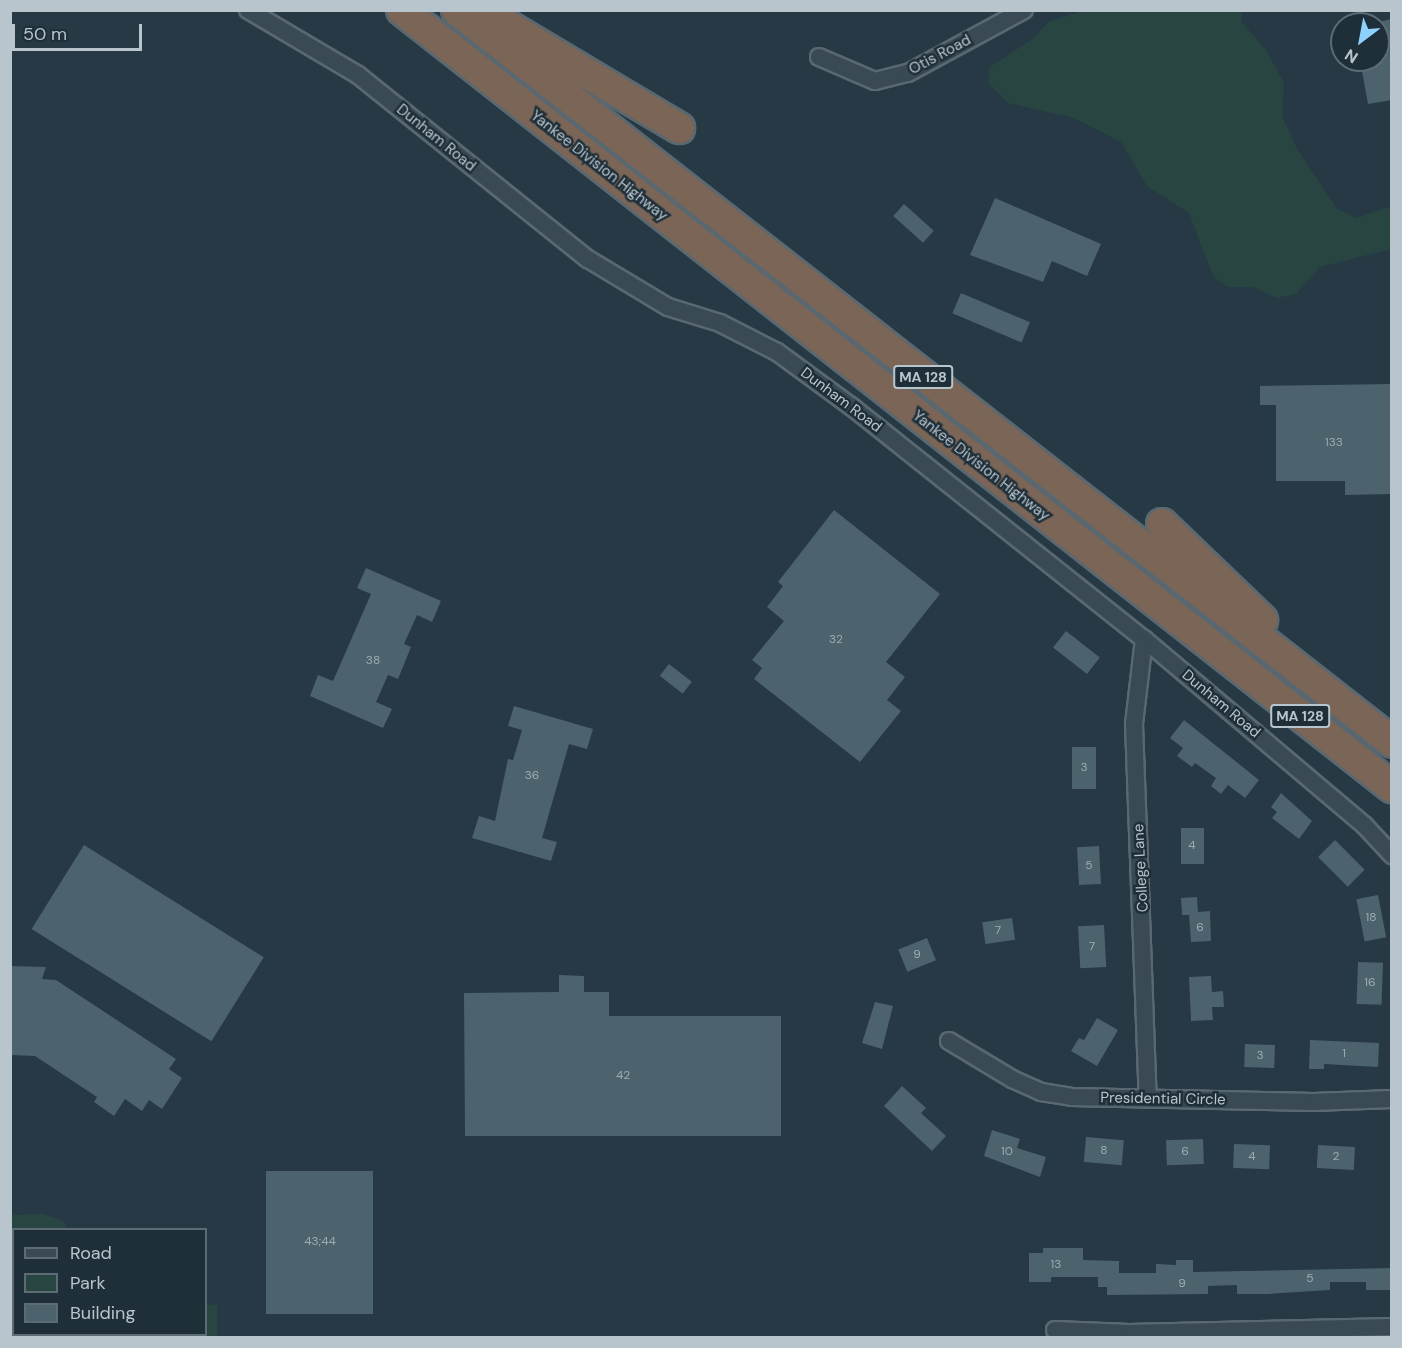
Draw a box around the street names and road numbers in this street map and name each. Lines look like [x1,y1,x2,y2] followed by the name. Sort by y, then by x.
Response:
[906,31,974,79] street label: Otis Road
[393,101,479,175] street label: Dunham Road
[527,107,671,225] street label: Yankee Division Highway
[797,364,885,436] street label: Dunham Road
[893,366,953,388] road number: MA 128
[909,407,1053,525] street label: Yankee Division Highway
[1178,666,1264,742] street label: Dunham Road
[1270,705,1330,727] road number: MA 128
[1130,823,1152,913] street label: College Lane
[1100,1089,1226,1109] street label: Presidential Circle

